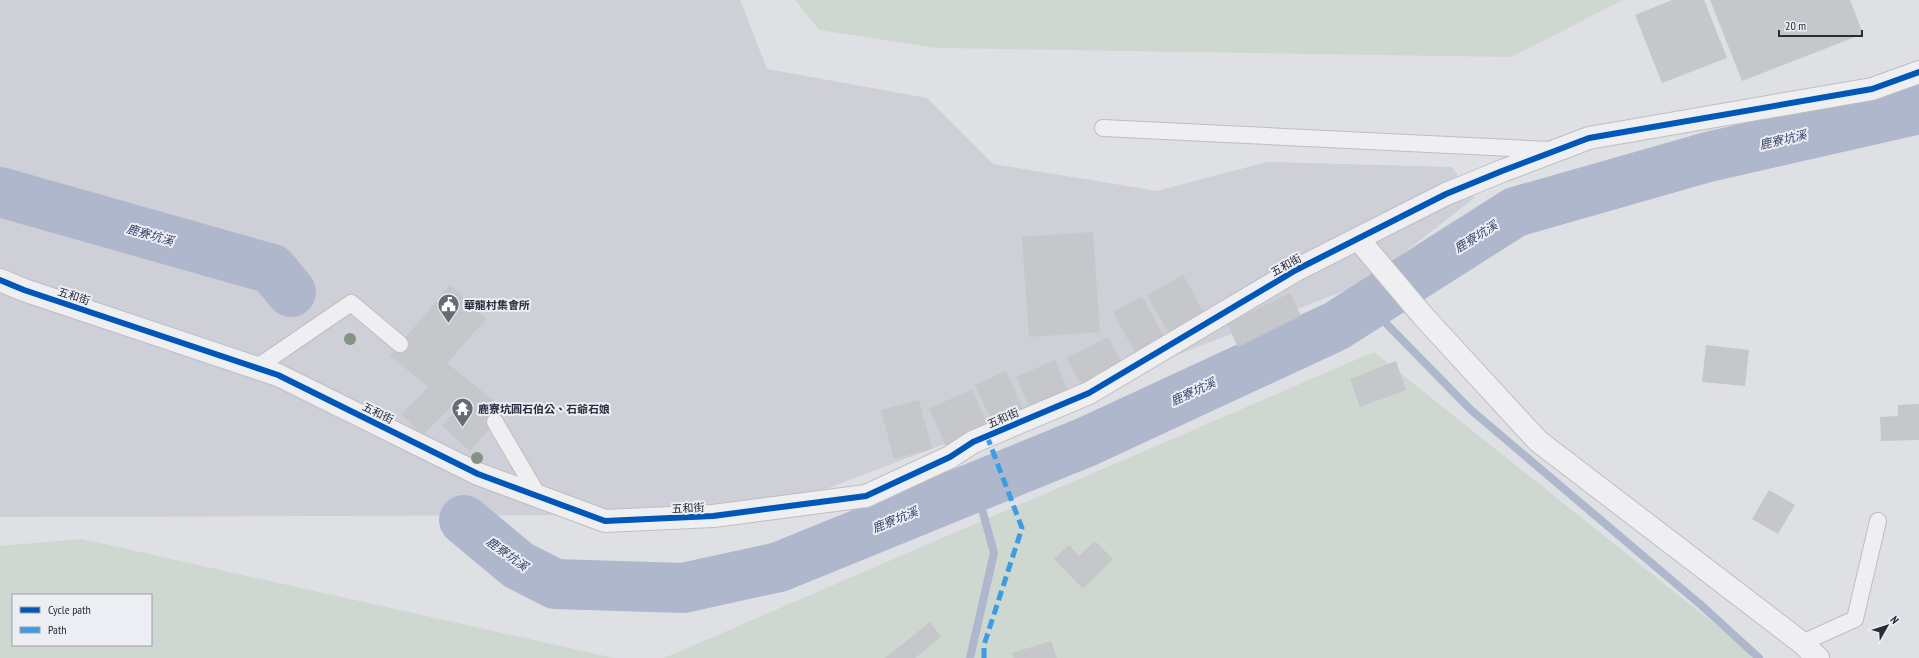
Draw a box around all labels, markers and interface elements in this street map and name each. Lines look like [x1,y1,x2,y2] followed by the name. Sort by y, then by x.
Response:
[1779,12,1862,38] scale bar
[1785,18,1806,33] text: 20 m
[1758,126,1810,152] water label: 鹿寮坑溪
[1451,216,1502,256] water label: 鹿寮坑溪
[125,221,177,249] water label: 鹿寮坑溪
[1268,251,1304,279] street label: 五和街
[56,284,92,308] street label: 五和街
[435,292,461,325] public building icon: 華龍村集會所
[464,298,530,312] place label: 華龍村集會所
[1168,374,1220,408] water label: 鹿寮坑溪
[450,396,476,429] temple icon: 鹿寮坑圓石伯公、石爺石娘
[360,399,396,427] street label: 五和街
[478,402,610,416] place label: 鹿寮坑圓石伯公、石爺石娘
[985,405,1021,431] street label: 五和街
[671,500,705,516] street label: 五和街
[870,503,922,535] water label: 鹿寮坑溪
[483,533,533,575] water label: 鹿寮坑溪
[12,594,152,646] legend
[48,602,91,617] text: Cycle path
[1867,606,1907,646] north arrow
[1887,613,1902,626] text: N
[48,622,66,637] text: Path

